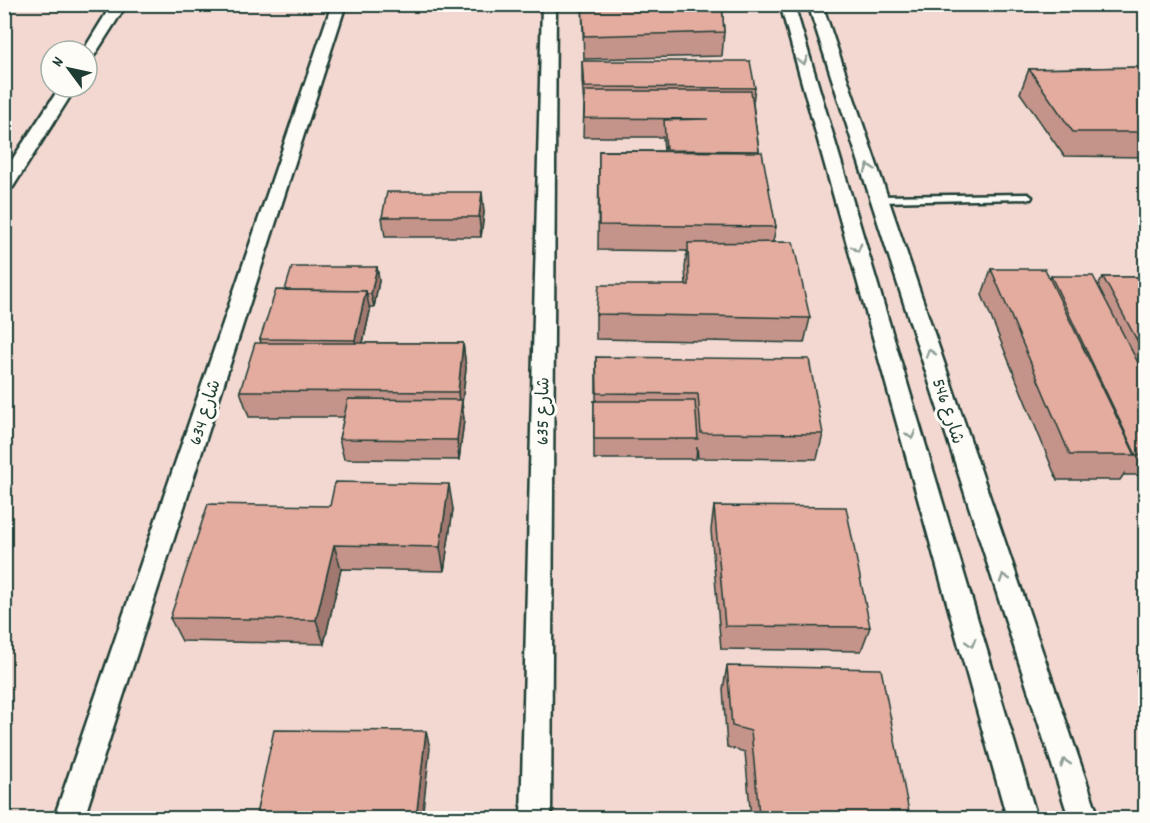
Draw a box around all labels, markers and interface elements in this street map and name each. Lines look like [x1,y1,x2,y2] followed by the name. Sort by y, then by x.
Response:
[39,39,99,99] north arrow
[47,53,70,72] text: N
[796,55,808,66] one-way arrow
[863,163,876,174] one-way arrow
[850,242,862,253] one-way arrow
[924,348,937,359] one-way arrow
[924,376,969,448] street label: شارع 546
[184,377,229,449] street label: شارع 634
[531,377,558,445] street label: شارع 635
[904,429,916,440] one-way arrow
[999,573,1011,584] one-way arrow
[964,637,976,648] one-way arrow
[1060,758,1073,769] one-way arrow

